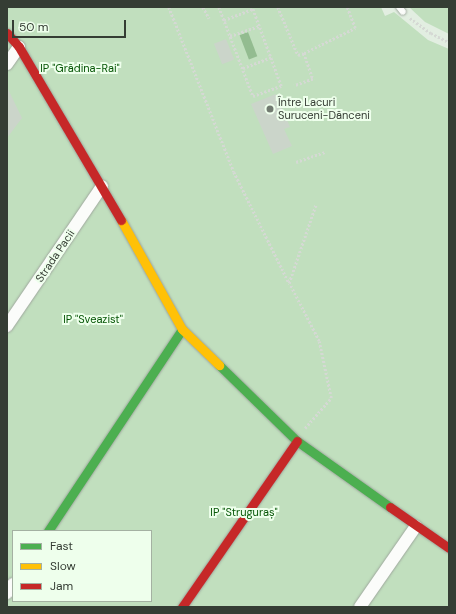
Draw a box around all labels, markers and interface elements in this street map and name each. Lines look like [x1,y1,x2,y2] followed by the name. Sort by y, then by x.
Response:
[14,12,128,38] scale bar
[19,19,48,35] text: 50 m
[40,61,120,75] park label: IP "Grădina-Rai"
[278,96,370,122] place label: Între Lacuri Suruceni-Dănceni
[265,104,275,114] marker: Între Lacuri Suruceni-Dănceni
[33,227,77,285] street label: Strada Pacii
[63,312,123,326] park label: IP "Sveazist"
[210,505,278,519] park label: IP "Struguraș"
[12,530,152,602] legend
[50,538,73,554] text: Fast
[50,558,76,574] text: Slow
[50,578,73,594] text: Jam

